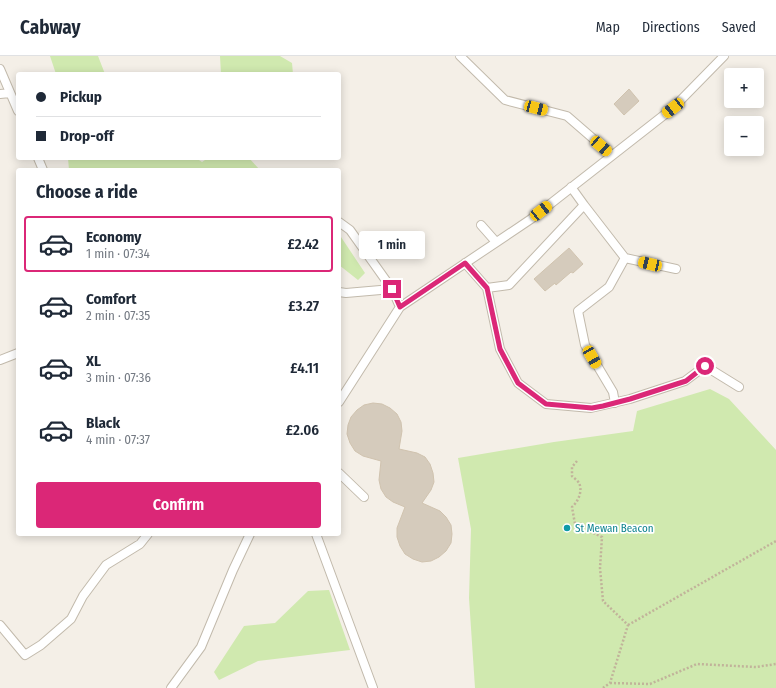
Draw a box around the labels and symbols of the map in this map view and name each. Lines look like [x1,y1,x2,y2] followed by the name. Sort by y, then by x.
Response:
[660,96,686,120] car
[523,99,549,117] car
[588,134,614,158] car
[528,199,554,223] car
[359,231,425,259] callout: 1 min
[637,255,663,273] car
[383,280,401,298] route end
[581,344,603,370] car
[696,357,714,375] route start
[575,522,654,535] place label: St Mewan Beacon
[562,523,572,533] marker: St Mewan Beacon

